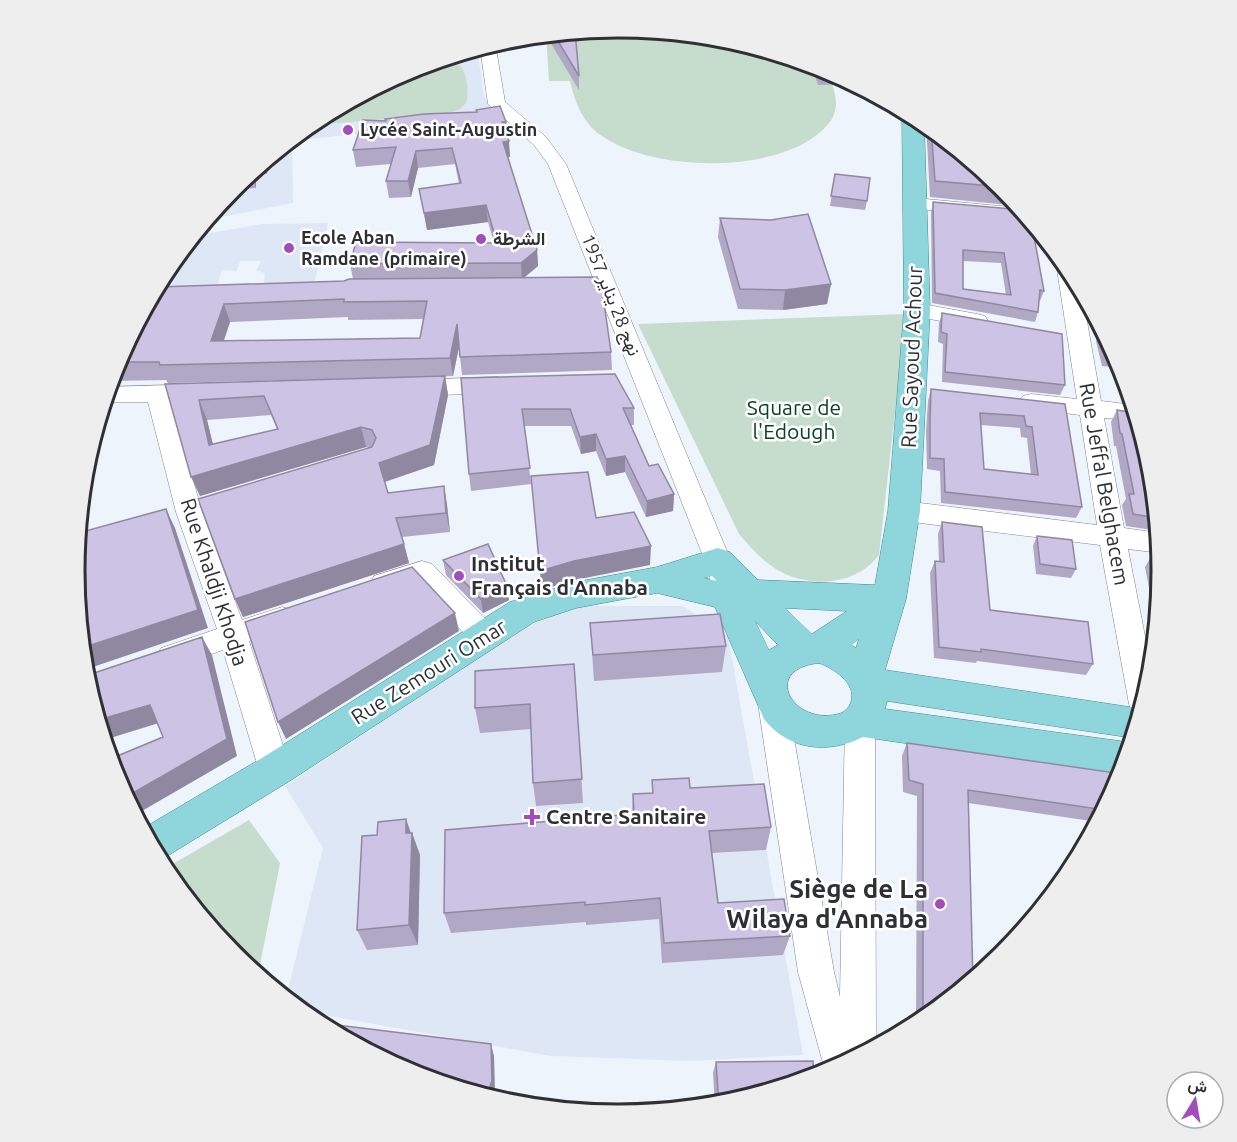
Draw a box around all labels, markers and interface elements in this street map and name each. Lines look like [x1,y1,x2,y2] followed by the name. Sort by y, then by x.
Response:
[360,119,537,139] place label: Lycée Saint-Augustin
[341,123,355,137] marker: Lycée Saint-Augustin
[301,227,467,269] place label: Ecole Aban Ramdane (primaire)
[493,228,546,250] place label: الشرطة
[576,231,645,359] street label: نهج 28 يناير 1957
[474,232,488,246] marker: الشرطة
[282,241,296,255] marker: Ecole Aban Ramdane (primaire)
[896,265,926,449] street label: Rue Sayoud Achour
[1075,381,1135,587] street label: Rue Jeffal Belghacem
[747,395,841,443] park label: Square de l'Edough
[176,495,253,669] street label: Rue Khaldji Khodja
[471,551,648,599] place label: Institut Français d'Annaba
[452,569,466,583] marker: Institut Français d'Annaba
[346,614,510,729] street label: Rue Zemouri Omar
[546,804,706,828] place label: Centre Sanitaire
[523,808,541,826] marker: Centre Sanitaire
[726,874,928,933] place label: Siège de La Wilaya d'Annaba
[933,897,947,911] marker: Siège de La Wilaya d'Annaba
[1165,1070,1225,1130] north arrow
[1187,1075,1209,1097] text: ش

